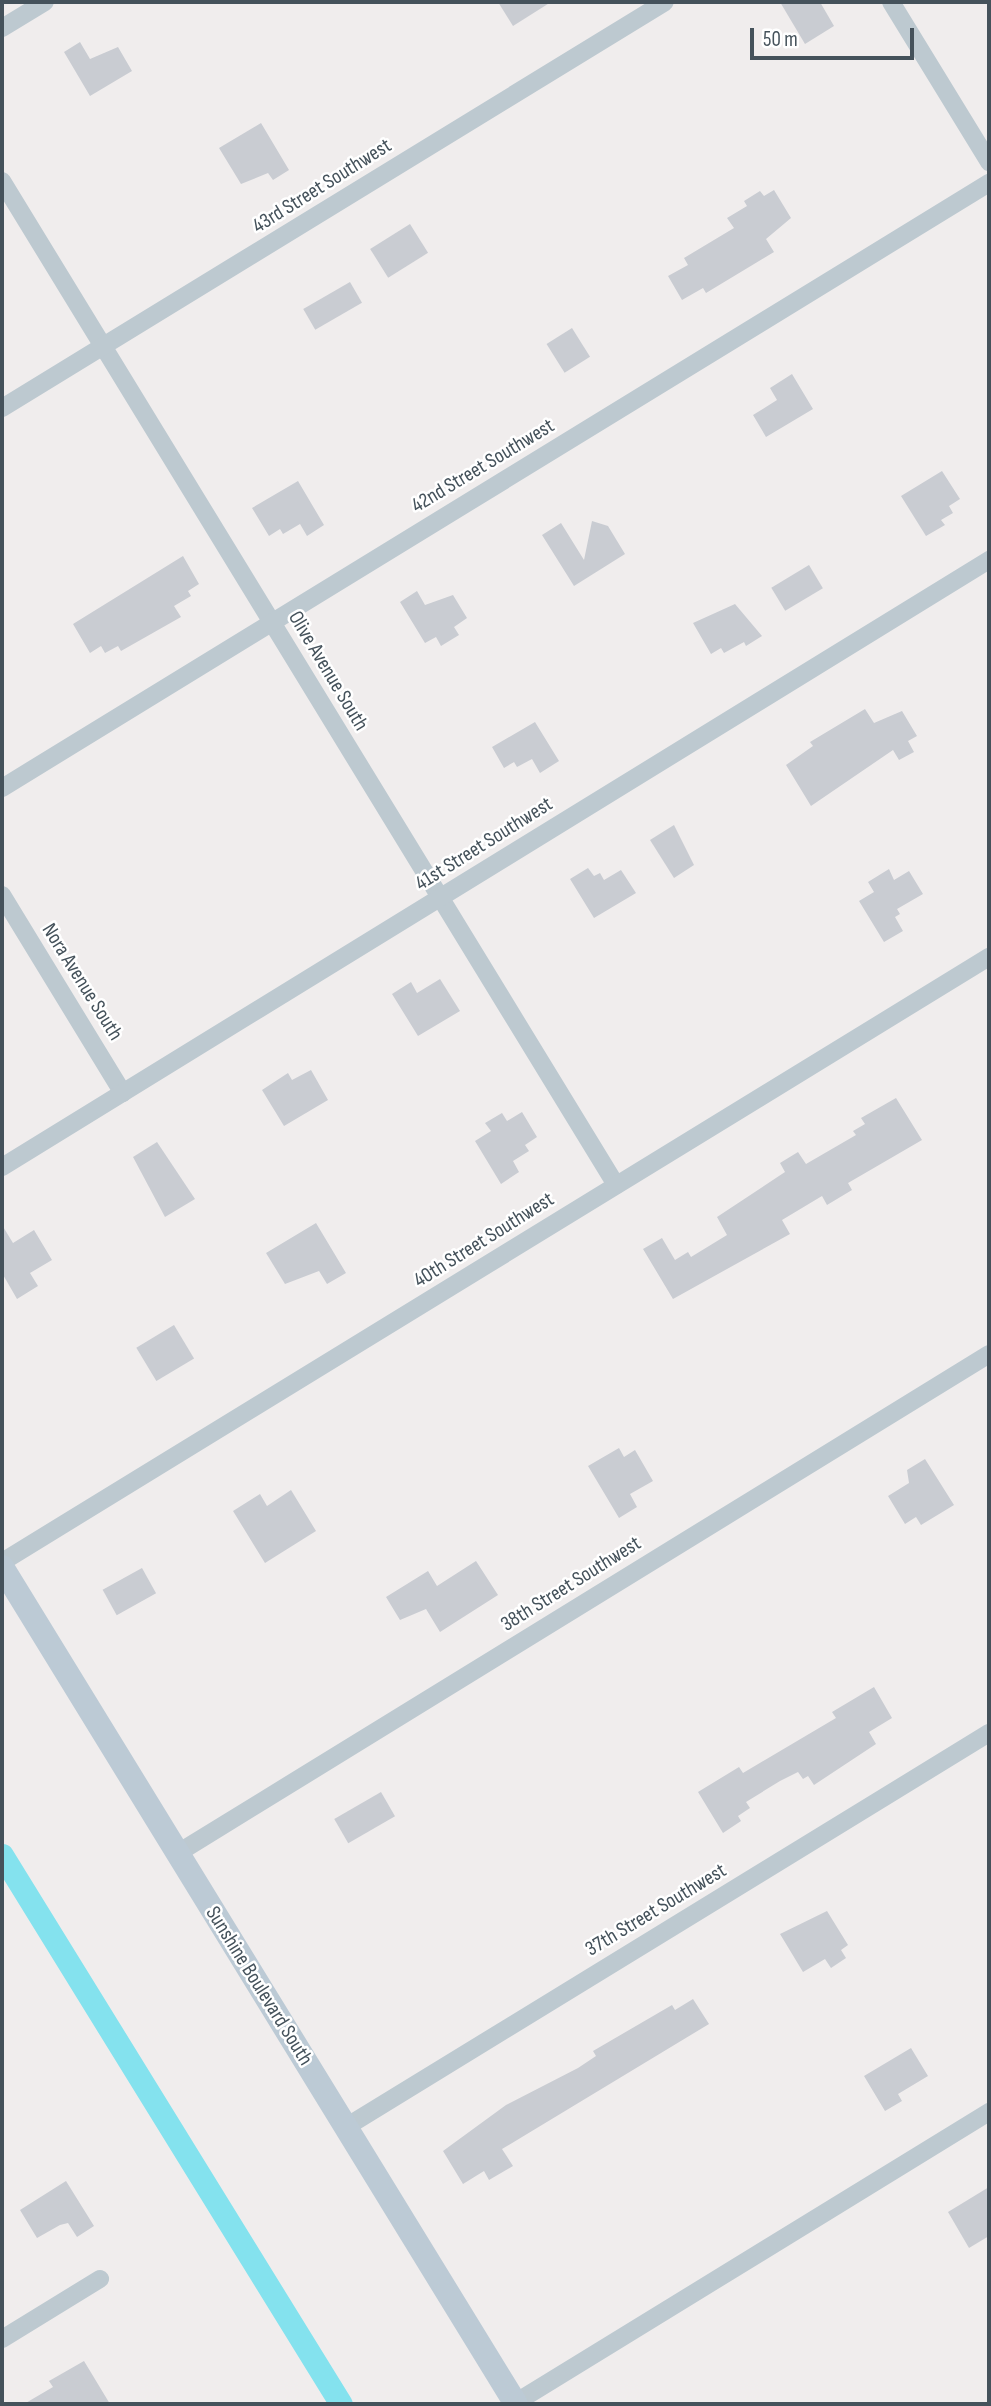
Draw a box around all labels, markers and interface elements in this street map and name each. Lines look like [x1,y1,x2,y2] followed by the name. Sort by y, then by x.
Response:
[753,14,918,58] scale bar
[763,27,798,52] text: 50 m
[248,133,396,239] street label: 43rd Street Southwest
[407,413,559,519] street label: 42nd Street Southwest
[282,607,374,735] street label: Olive Avenue South
[411,792,557,896] street label: 41st Street Southwest
[36,919,128,1045] street label: Nora Avenue South
[409,1187,559,1293] street label: 40th Street Southwest
[496,1531,646,1637] street label: 38th Street Southwest
[581,1858,731,1962] street label: 37th Street Southwest
[200,1902,318,2070] street label: Sunshine Boulevard South

